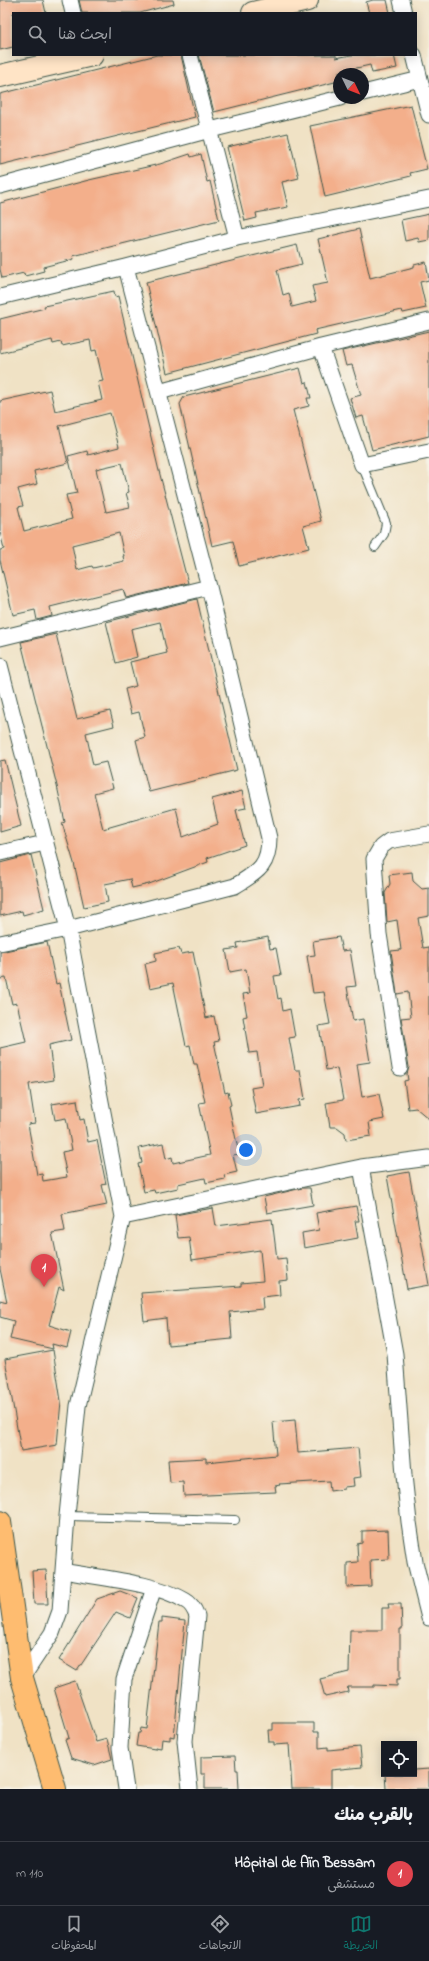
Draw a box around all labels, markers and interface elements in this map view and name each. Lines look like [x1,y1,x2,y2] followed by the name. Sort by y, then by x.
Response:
[12,12,417,56] search box
[26,23,48,45] icon: search
[58,24,112,46] text: ابحث هنا
[333,68,369,104] north arrow
[236,1140,256,1160] your location
[31,1254,57,1287] pin: 1
[381,1741,417,1777] map controls
[381,1741,417,1777] button: locate
[334,1803,413,1828] text: بالقرب منك
[234,1852,375,1874] text: Hôpital de Aïn Bessam
[16,1864,43,1883] text: 110 m
[398,1864,402,1883] text: 1
[327,1875,375,1894] text: مستشفى
[51,1913,96,1955] tab: المحفوظات
[199,1913,241,1955] tab: الاتجاهات
[344,1913,378,1955] tab: الخريطة

